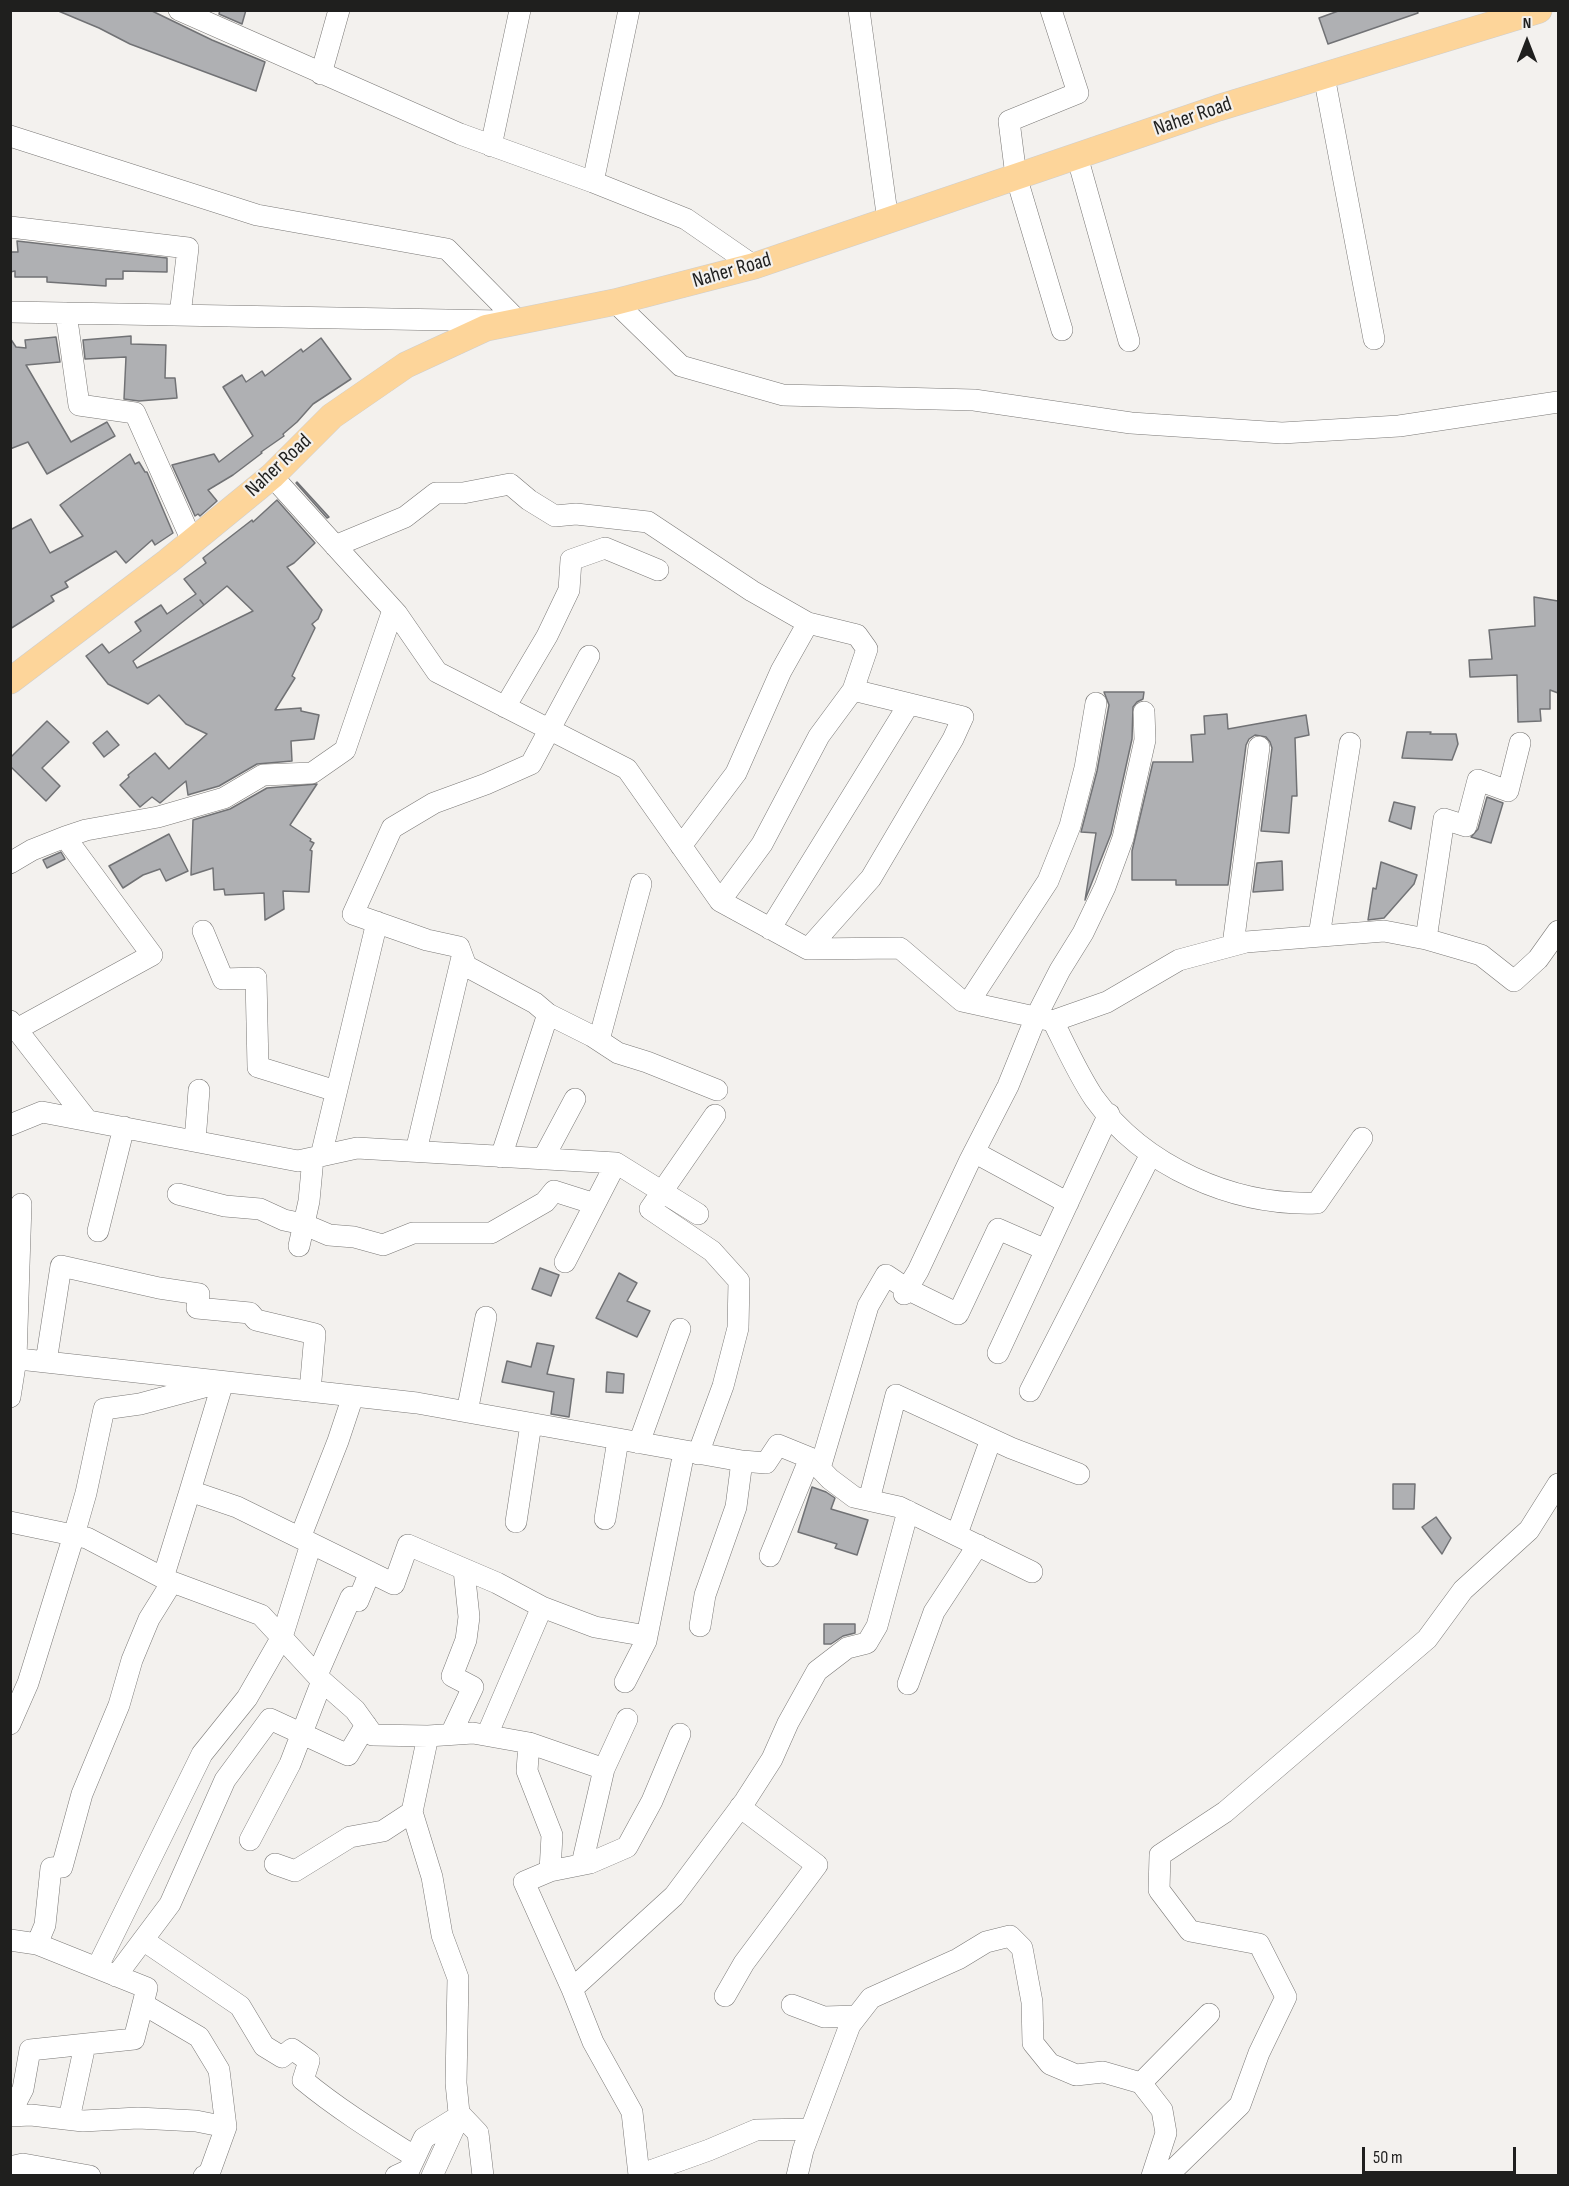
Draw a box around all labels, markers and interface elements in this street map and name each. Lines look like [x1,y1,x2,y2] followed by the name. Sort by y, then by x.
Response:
[1497,12,1557,72] north arrow
[1523,14,1531,33] text: N
[1151,92,1235,142] street label: Naher Road
[690,248,774,294] street label: Naher Road
[241,429,317,503] street label: Naher Road
[1365,2135,1520,2173] scale bar
[1373,2147,1403,2168] text: 50 m

